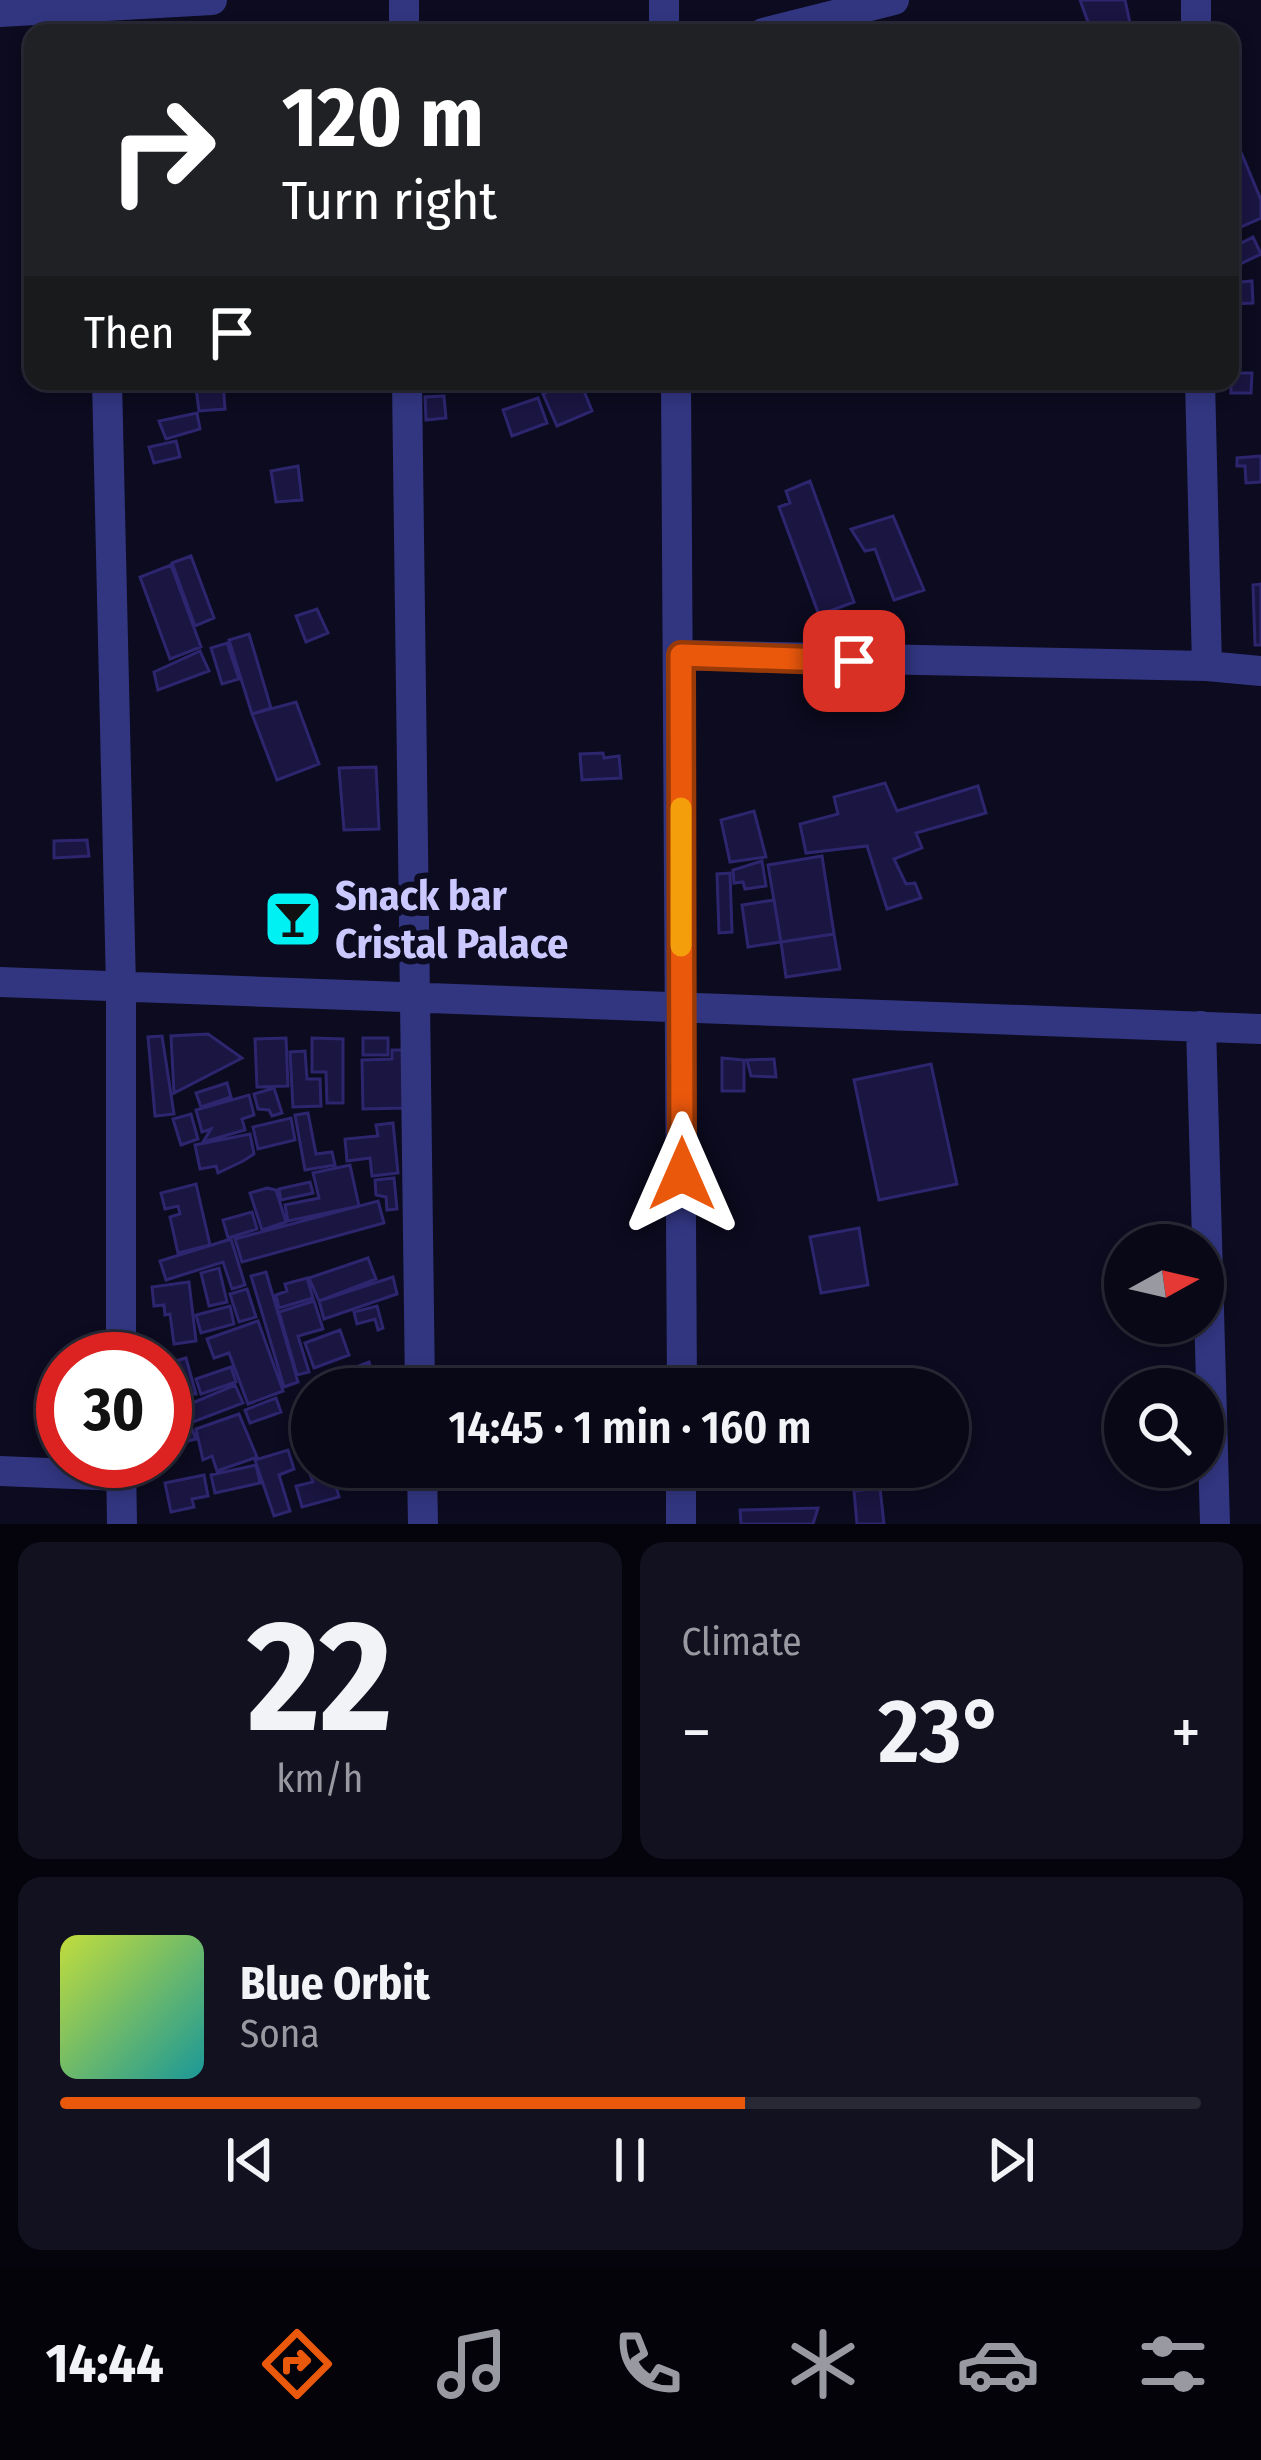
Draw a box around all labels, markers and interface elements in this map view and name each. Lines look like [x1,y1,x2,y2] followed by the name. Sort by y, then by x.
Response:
[282,67,484,168] text: 120 m
[84,72,240,228] icon: right
[282,169,497,233] text: Turn right
[199,300,265,366] icon: arrive
[84,306,175,360] text: Then
[803,610,905,712] pin
[821,628,887,694] icon: arrive
[335,871,568,969] place label: Snack bar Cristal Palace
[262,888,324,950] bar icon: Snack bar Cristal Palace
[619,1111,745,1237] position arrow
[1104,1224,1224,1344] north arrow
[1104,1224,1224,1488] map controls
[36,1332,192,1488] speed limit sign: 30
[1104,1368,1224,1488] button: search
[448,1401,812,1455] text: 14:45 · 1 min · 160 m
[248,1584,392,1771] text: 22
[682,1619,802,1665] text: Climate
[878,1678,1004,1786] text: 23°
[682,1693,711,1772] text: −
[1171,1693,1201,1772] text: +
[276,1756,363,1802] text: km/h
[240,1957,430,2011] text: Blue Orbit
[240,2011,320,2057] text: Sona
[217,2127,283,2193] icon: previous
[597,2127,663,2193] icon: pause
[978,2127,1044,2193] icon: next
[255,2322,339,2406] icon: directions
[430,2322,514,2406] icon: music
[606,2322,690,2406] icon: phone
[781,2322,865,2406] icon: climate
[956,2322,1040,2406] icon: car
[1131,2322,1215,2406] icon: filters
[46,2332,164,2396] text: 14:44

